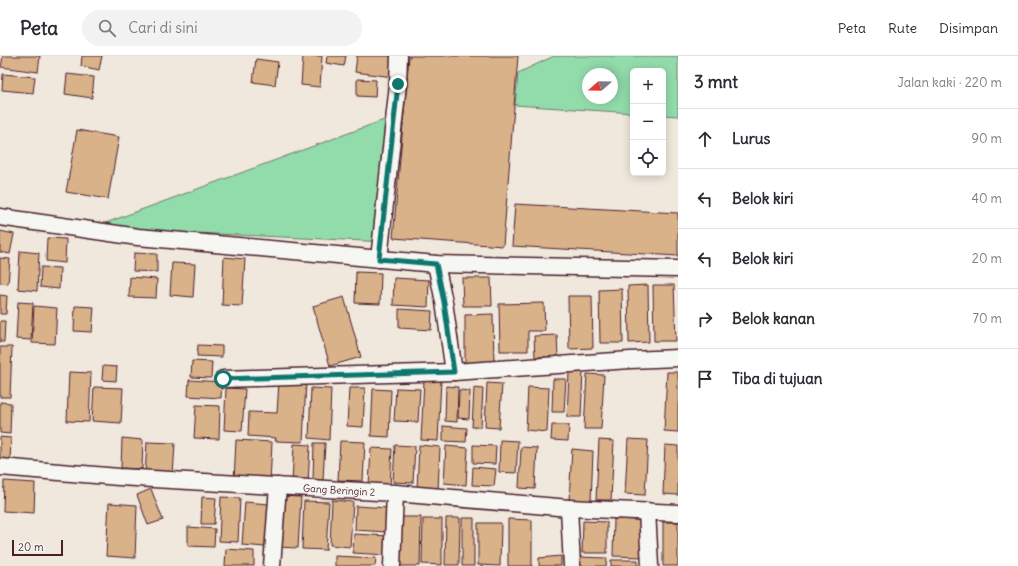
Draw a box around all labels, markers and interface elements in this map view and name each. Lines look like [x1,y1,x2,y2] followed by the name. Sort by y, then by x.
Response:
[82,10,362,46] search box
[20,16,58,40] text: Peta
[96,17,118,39] icon: search
[128,18,198,37] text: Cari di sini
[838,19,866,37] text: Peta
[888,19,917,37] text: Rute
[939,19,998,37] text: Disimpan
[582,68,618,104] north arrow
[630,68,666,176] map controls
[630,68,666,104] button: +
[694,71,738,93] text: 3 mnt
[897,74,1002,91] text: Jalan kaki · 220 m
[389,75,407,93] route end
[630,104,666,140] button: −
[694,128,716,150] icon: ahead
[732,129,770,148] text: Lurus
[971,130,1002,147] text: 90 m
[630,140,666,176] button: locate
[694,188,716,210] icon: left
[732,189,793,208] text: Belok kiri
[971,190,1002,207] text: 40 m
[694,248,716,270] icon: left
[732,249,793,268] text: Belok kiri
[972,250,1002,267] text: 20 m
[694,308,716,330] icon: right
[732,309,815,328] text: Belok kanan
[973,310,1002,327] text: 70 m
[694,368,716,390] icon: arrive
[732,369,822,388] text: Tiba di tujuan
[214,370,232,388] route start
[303,482,376,499] street label: Gang Beringin 2
[12,538,63,557] scale bar
[18,540,44,554] text: 20 m

